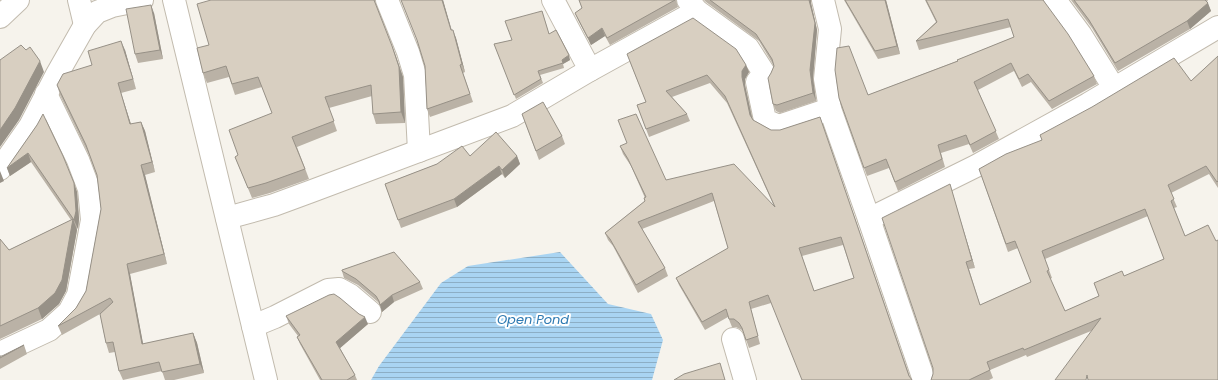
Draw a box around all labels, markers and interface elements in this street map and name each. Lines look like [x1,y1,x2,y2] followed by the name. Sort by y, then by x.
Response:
[497,310,569,329] water label: Open Pond

